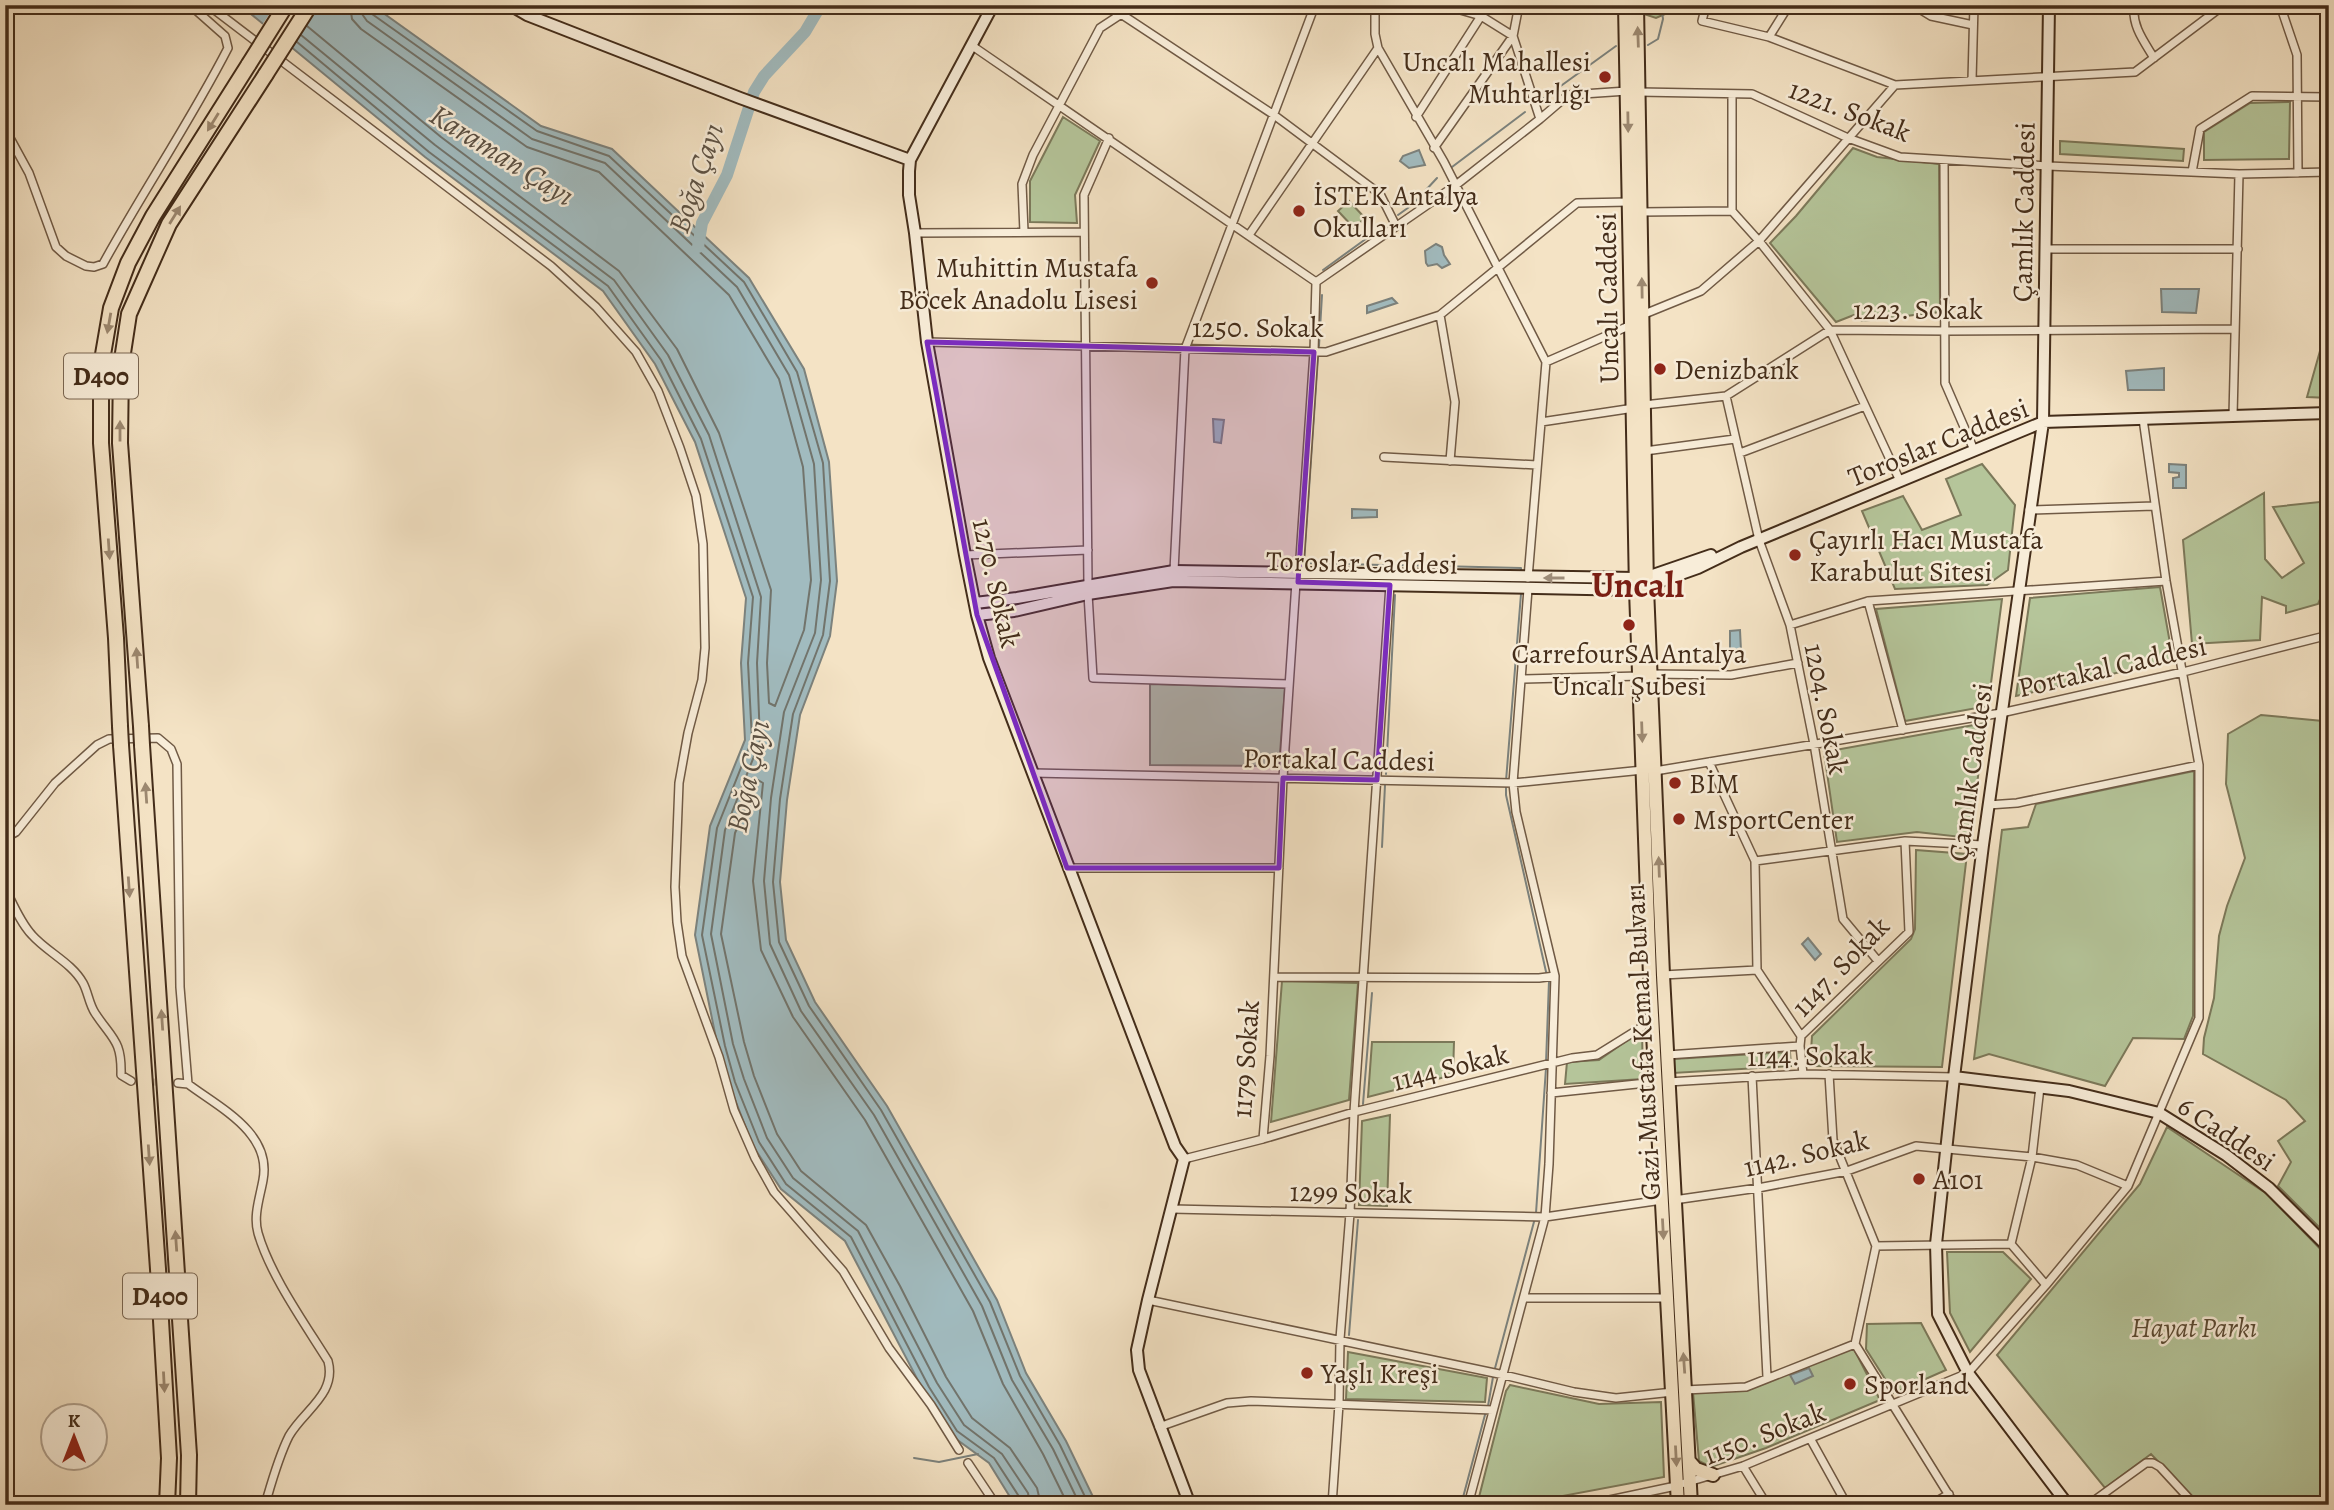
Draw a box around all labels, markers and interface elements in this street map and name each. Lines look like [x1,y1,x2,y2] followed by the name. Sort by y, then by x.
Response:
[1632,25,1643,47] one-way arrow
[1402,43,1591,113] place label: Uncalı Mahallesi Muhtarlığı
[1597,69,1613,85] marker: Uncalı Mahallesi Muhtarlığı
[1783,70,1916,152] street label: 1221. Sokak
[422,95,582,215] water label: Karaman Çayı
[206,112,219,131] one-way arrow
[1622,112,1634,134] one-way arrow
[659,118,733,238] water label: Boğa Çayı
[2003,121,2045,303] street label: Çamlık Caddesi
[1313,177,1478,247] place label: İSTEK Antalya Okulları
[1291,203,1307,219] marker: İSTEK Antalya Okulları
[169,205,182,225] one-way arrow
[1588,212,1628,384] street label: Uncalı Caddesi
[898,249,1138,319] place label: Muhittin Mustafa Böcek Anadolu Lisesi
[1144,275,1160,291] marker: Muhittin Mustafa Böcek Anadolu Lisesi
[1636,277,1648,299] one-way arrow
[1853,291,1983,329] street label: 1223. Sokak
[1192,309,1324,347] street label: 1250. Sokak
[103,312,114,334] one-way arrow
[1674,351,1799,389] place label: Denizbank
[64,354,138,398] road number: D400
[1652,361,1668,377] marker: Denizbank
[1842,389,2034,496] street label: Toroslar Caddesi
[115,420,126,442] one-way arrow
[963,515,1029,652] street label: 1270. Sokak
[1809,521,2043,591] place label: Çayırlı Hacı Mustafa Karabulut Sitesi
[104,538,115,560] one-way arrow
[1266,542,1458,584] street label: Toroslar Caddesi
[1787,547,1803,563] marker: Çayırlı Hacı Mustafa Karabulut Sitesi
[1591,561,1685,609] district label: Uncalı
[1543,572,1565,584] one-way arrow
[1621,617,1637,633] marker: CarrefourSA Antalya Uncalı Şubesi
[2014,627,2210,707] street label: Portakal Caddesi
[1512,635,1746,705] place label: CarrefourSA Antalya Uncalı Şubesi
[1795,641,1857,778] street label: 1204. Sokak
[131,647,142,669] one-way arrow
[1940,680,2002,864] street label: Çamlık Caddesi
[717,716,779,836] water label: Boğa Çayı
[1636,721,1647,743] one-way arrow
[1243,739,1435,781] street label: Portakal Caddesi
[1689,765,1740,803] place label: BİM
[1667,775,1683,791] marker: BİM
[140,782,151,804] one-way arrow
[1693,801,1854,839] place label: MsportCenter
[1671,811,1687,827] marker: MsportCenter
[1653,856,1664,878] one-way arrow
[124,876,135,898] one-way arrow
[1616,882,1670,1202] street label: Gazi Mustafa Kemal Bulvarı
[1783,908,1898,1025] street label: 1147. Sokak
[1223,999,1269,1119] street label: 1179 Sokak
[156,1009,167,1031] one-way arrow
[1388,1035,1512,1101] street label: 1144 Sokak
[1746,1036,1874,1076] street label: 1144. Sokak
[2170,1087,2283,1181] street label: 6 Caddesi
[1740,1121,1873,1187] street label: 1142. Sokak
[144,1144,155,1166] one-way arrow
[1932,1161,1983,1199] place label: A101
[1911,1171,1927,1187] marker: A101
[1289,1173,1413,1213] street label: 1299 Sokak
[1658,1218,1669,1240] one-way arrow
[170,1230,181,1252] one-way arrow
[123,1274,197,1318] road number: D400
[2131,1309,2257,1347] park label: Hayat Parkı
[1678,1352,1689,1374] one-way arrow
[1320,1355,1439,1393] place label: Yaşlı Kreşi
[1299,1365,1315,1381] marker: Yaşlı Kreşi
[1864,1366,1970,1404] place label: Sporland
[159,1371,170,1393] one-way arrow
[1842,1376,1858,1392] marker: Sporland
[1698,1393,1831,1475] street label: 1150. Sokak
[38,1402,108,1472] north arrow
[68,1408,81,1434] text: K
[1670,1445,1681,1467] one-way arrow

